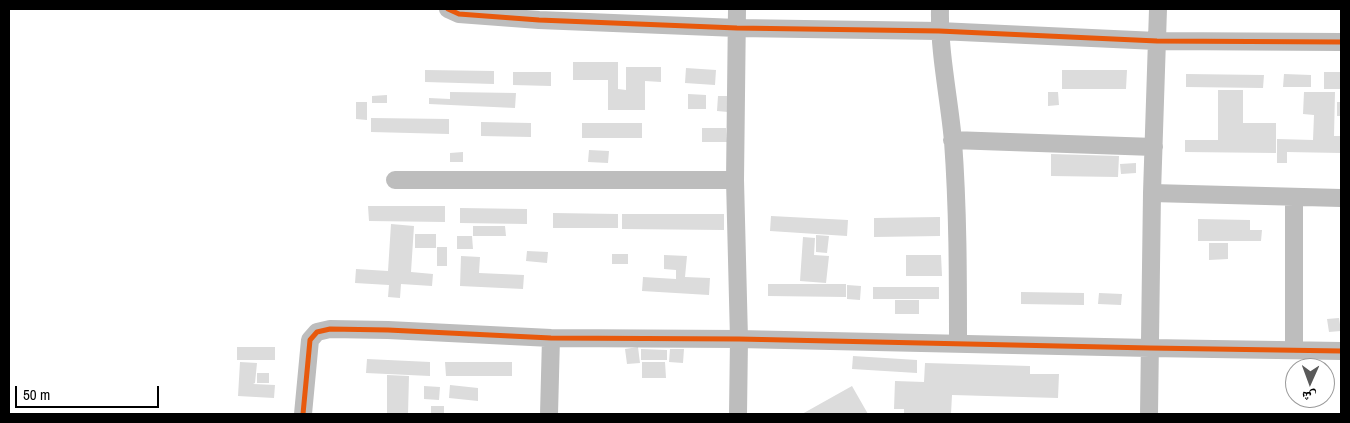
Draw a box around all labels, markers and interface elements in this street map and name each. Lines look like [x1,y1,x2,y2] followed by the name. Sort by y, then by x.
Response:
[1285,358,1335,408] north arrow
[18,376,161,408] scale bar
[23,384,50,405] text: 50 m
[1302,388,1317,406] text: ش

